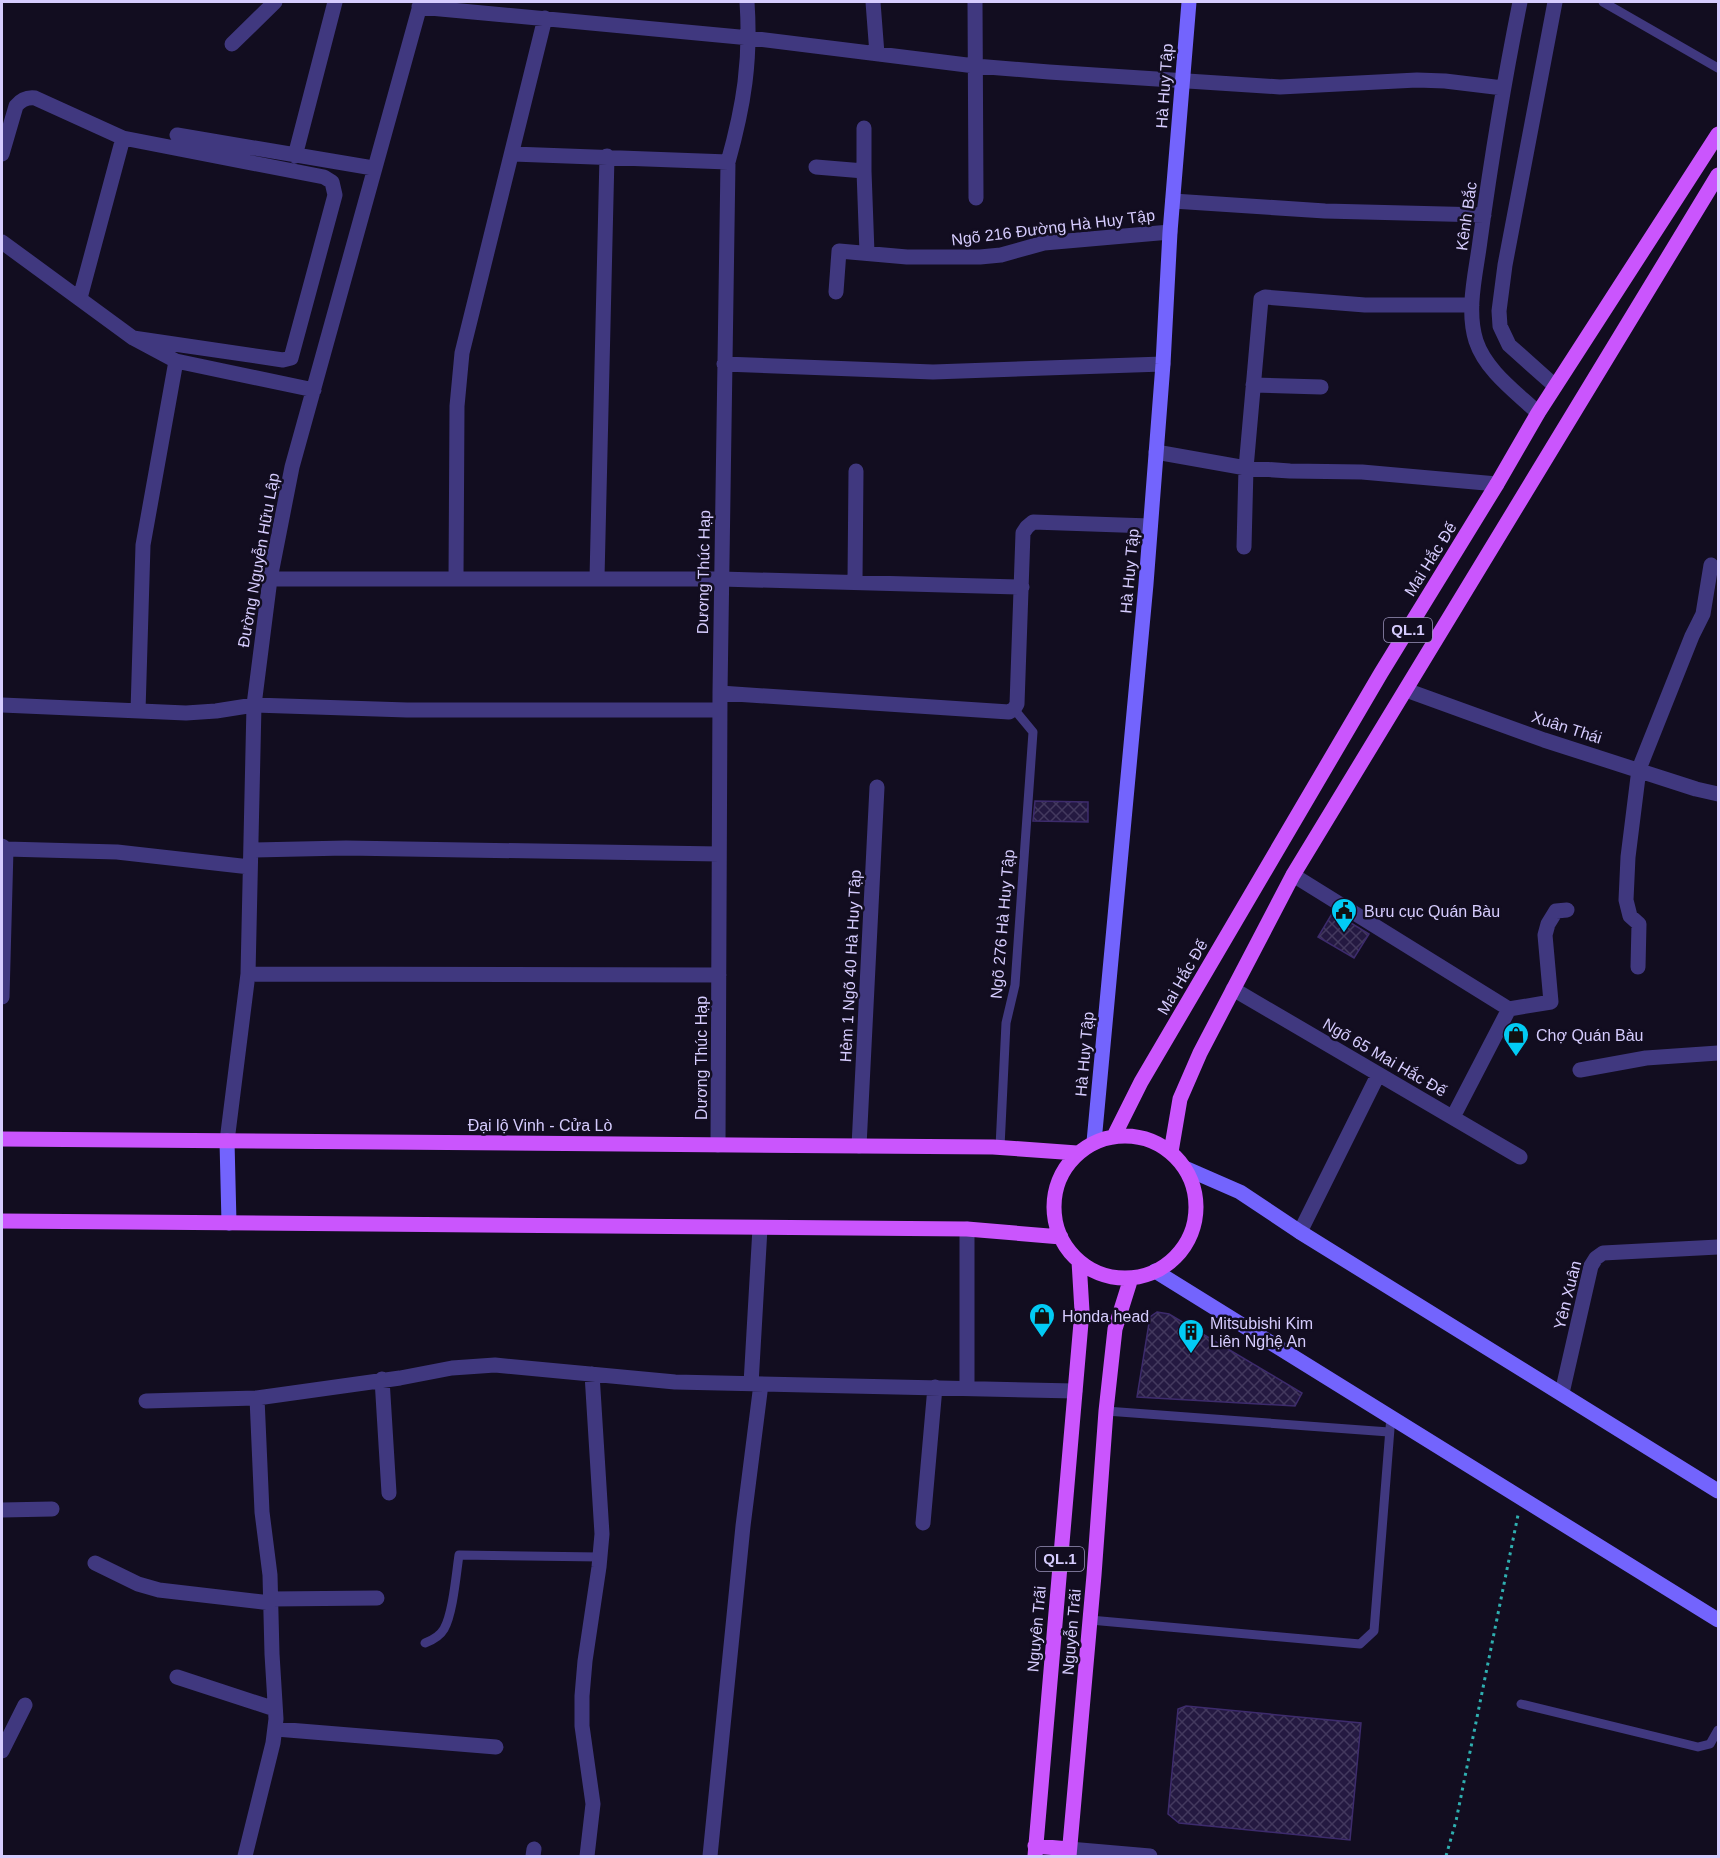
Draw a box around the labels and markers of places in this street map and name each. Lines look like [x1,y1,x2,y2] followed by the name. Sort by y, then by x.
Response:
[1329,896,1359,934] public building icon: Bưu cục Quán Bàu
[1364,903,1500,920] place label: Bưu cục Quán Bàu
[1501,1020,1531,1058] shop icon: Chợ Quán Bàu
[1536,1027,1643,1044] place label: Chợ Quán Bàu
[1027,1301,1057,1339] shop icon: Honda head
[1062,1308,1149,1325] place label: Honda head
[1210,1315,1313,1350] place label: Mitsubishi Kim Liên Nghệ An
[1176,1317,1206,1355] building icon: Mitsubishi Kim Liên Nghệ An

